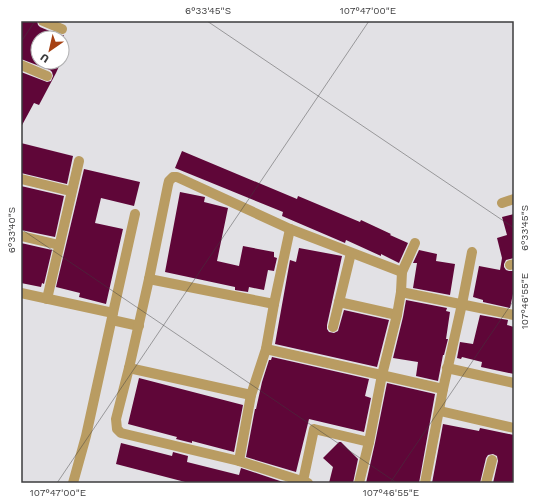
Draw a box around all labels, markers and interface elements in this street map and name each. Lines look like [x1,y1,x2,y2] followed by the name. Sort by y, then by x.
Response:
[185,5,231,16] text: 6°33'45"S
[340,5,396,16] text: 107°47'00"E
[30,30,70,70] north arrow
[38,50,52,65] text: U
[519,205,530,251] text: 6°33'45"S
[6,207,17,253] text: 6°33'40"S
[519,273,530,329] text: 107°46'55"E
[30,487,86,498] text: 107°47'00"E
[363,487,419,498] text: 107°46'55"E

